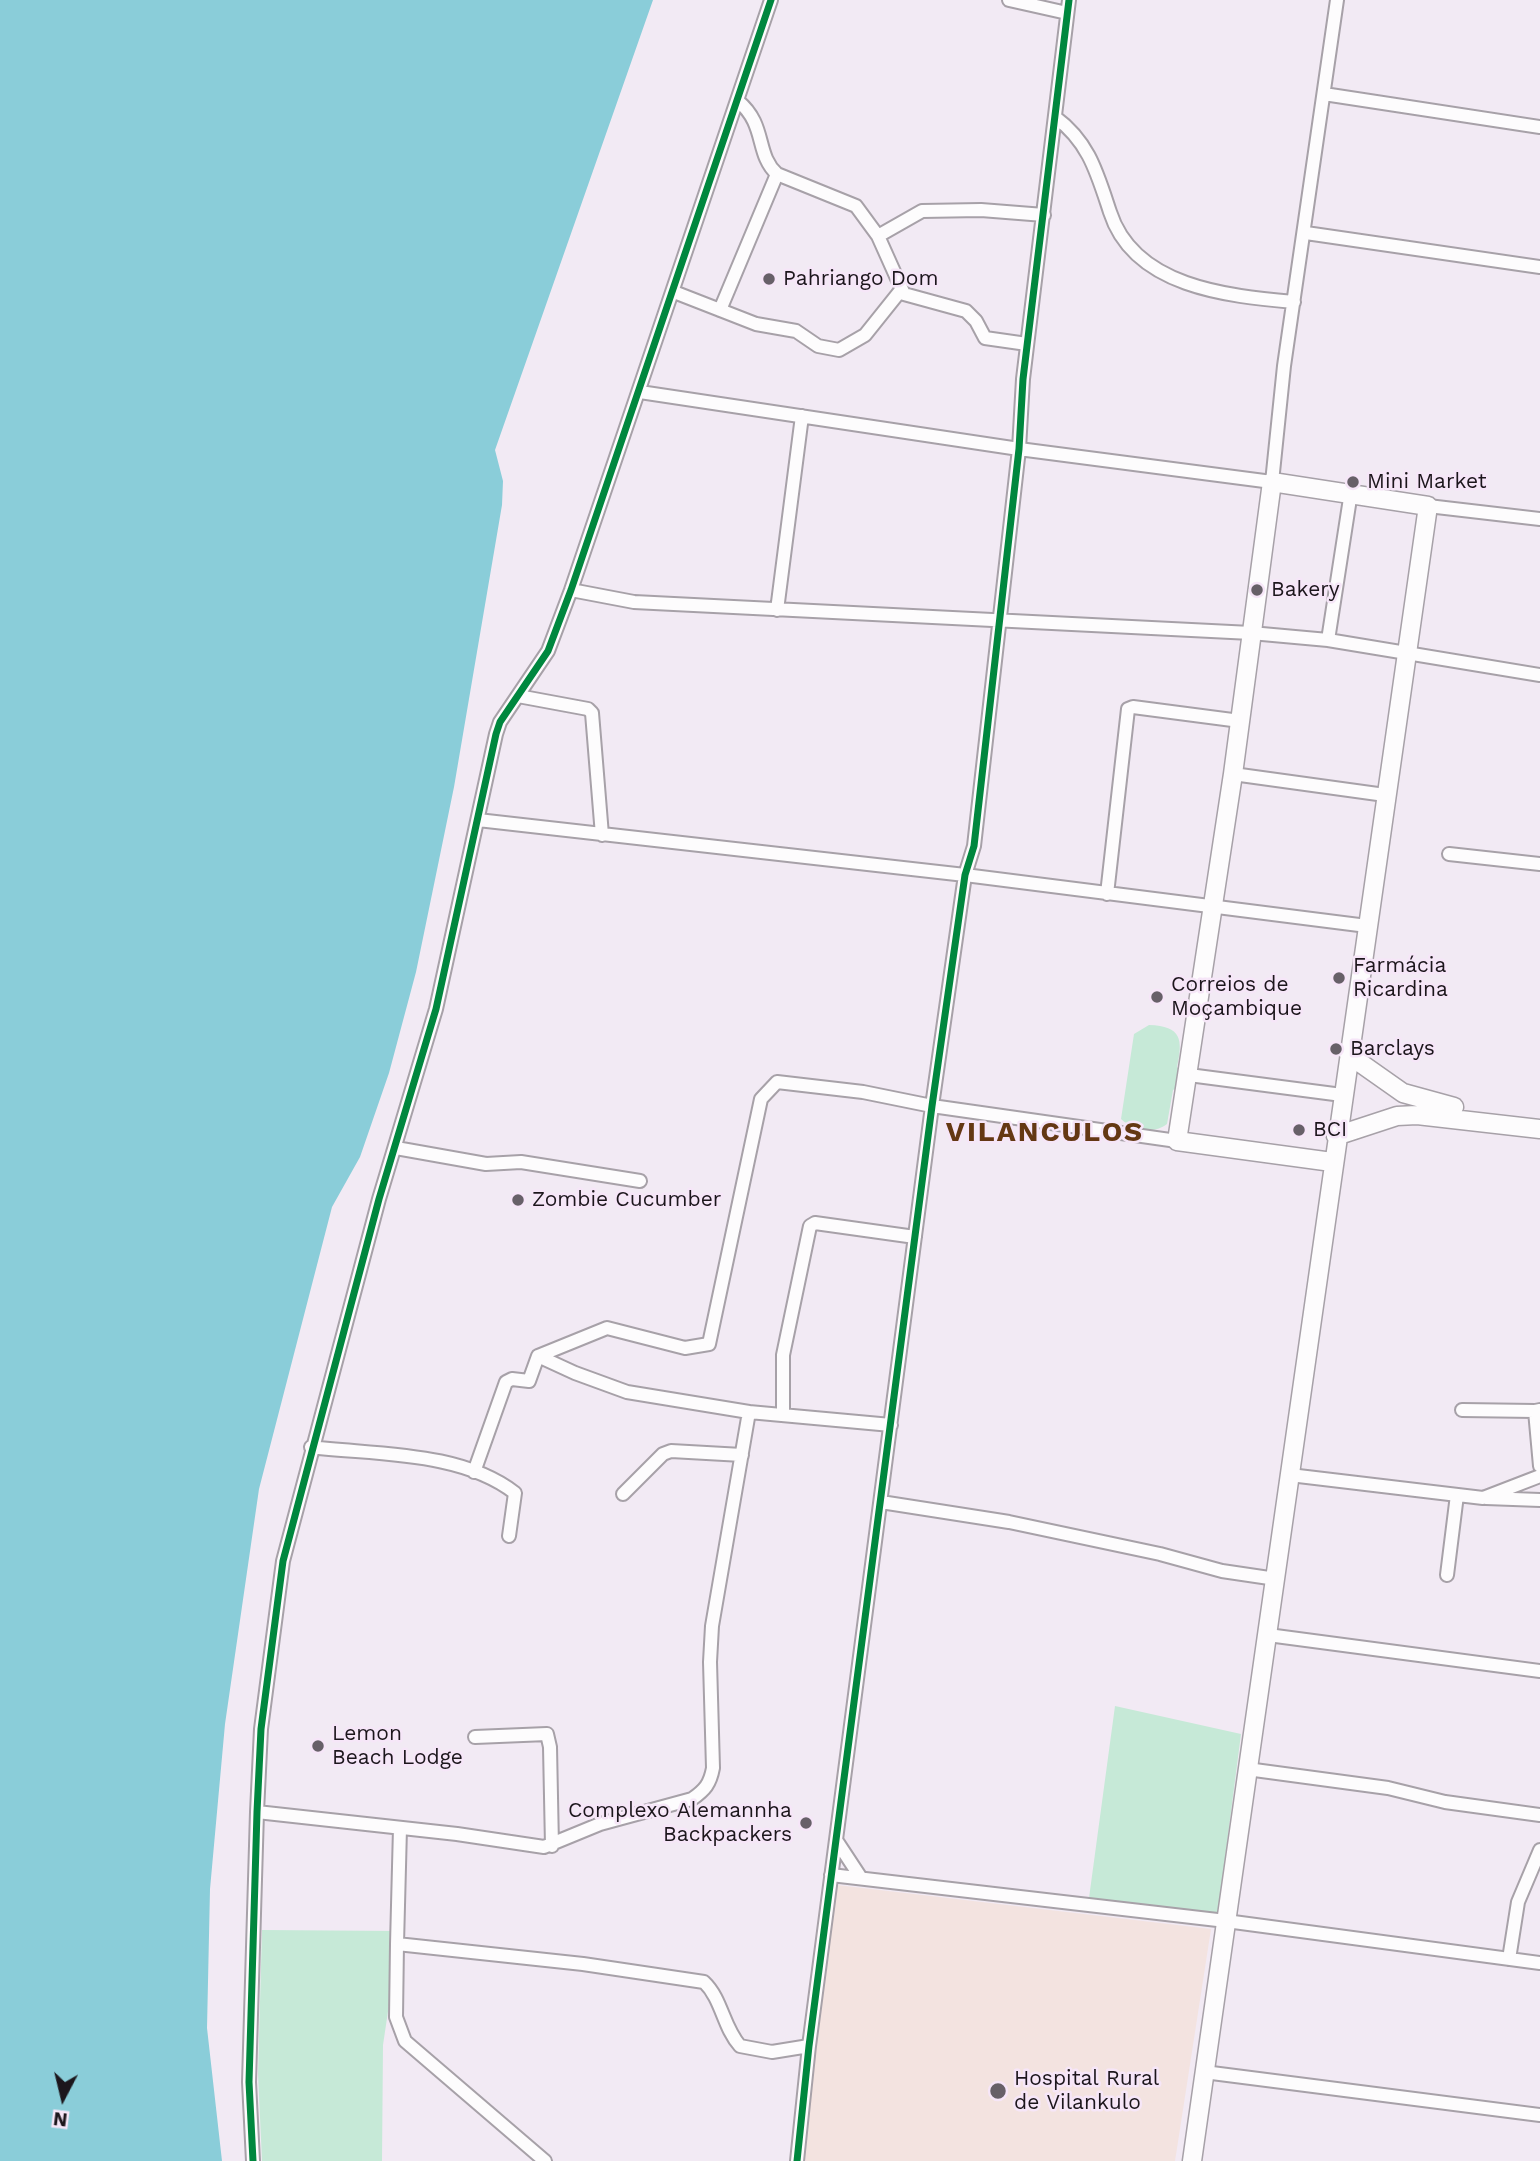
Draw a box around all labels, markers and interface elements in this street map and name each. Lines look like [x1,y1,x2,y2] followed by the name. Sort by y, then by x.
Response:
[783,266,938,292] place label: Pahriango Dom
[761,271,777,287] marker: Pahriango Dom
[1367,469,1487,495] place label: Mini Market
[1345,474,1361,490] marker: Mini Market
[1271,577,1340,603] place label: Bakery
[1249,582,1265,598] marker: Bakery
[1353,953,1448,1003] place label: Farmácia Ricardina
[1331,970,1347,986] marker: Farmácia Ricardina
[1171,972,1302,1022] place label: Correios de Moçambique
[1149,989,1165,1005] marker: Correios de Moçambique
[1350,1036,1435,1062] place label: Barclays
[1328,1041,1344,1057] marker: Barclays
[947,1116,1143,1150] district label: VILANCULOS
[1313,1117,1347,1143] place label: BCI
[1291,1122,1307,1138] marker: BCI
[532,1187,721,1213] place label: Zombie Cucumber
[510,1192,526,1208] marker: Zombie Cucumber
[332,1721,463,1771] place label: Lemon Beach Lodge
[310,1738,326,1754] marker: Lemon Beach Lodge
[568,1798,792,1848] place label: Complexo Alemannha Backpackers
[798,1815,814,1831] marker: Complexo Alemannha Backpackers
[28,2063,98,2133] north arrow
[1014,2066,1159,2116] place label: Hospital Rural de Vilankulo
[988,2081,1008,2101] marker: Hospital Rural de Vilankulo
[52,2107,69,2132] text: N

